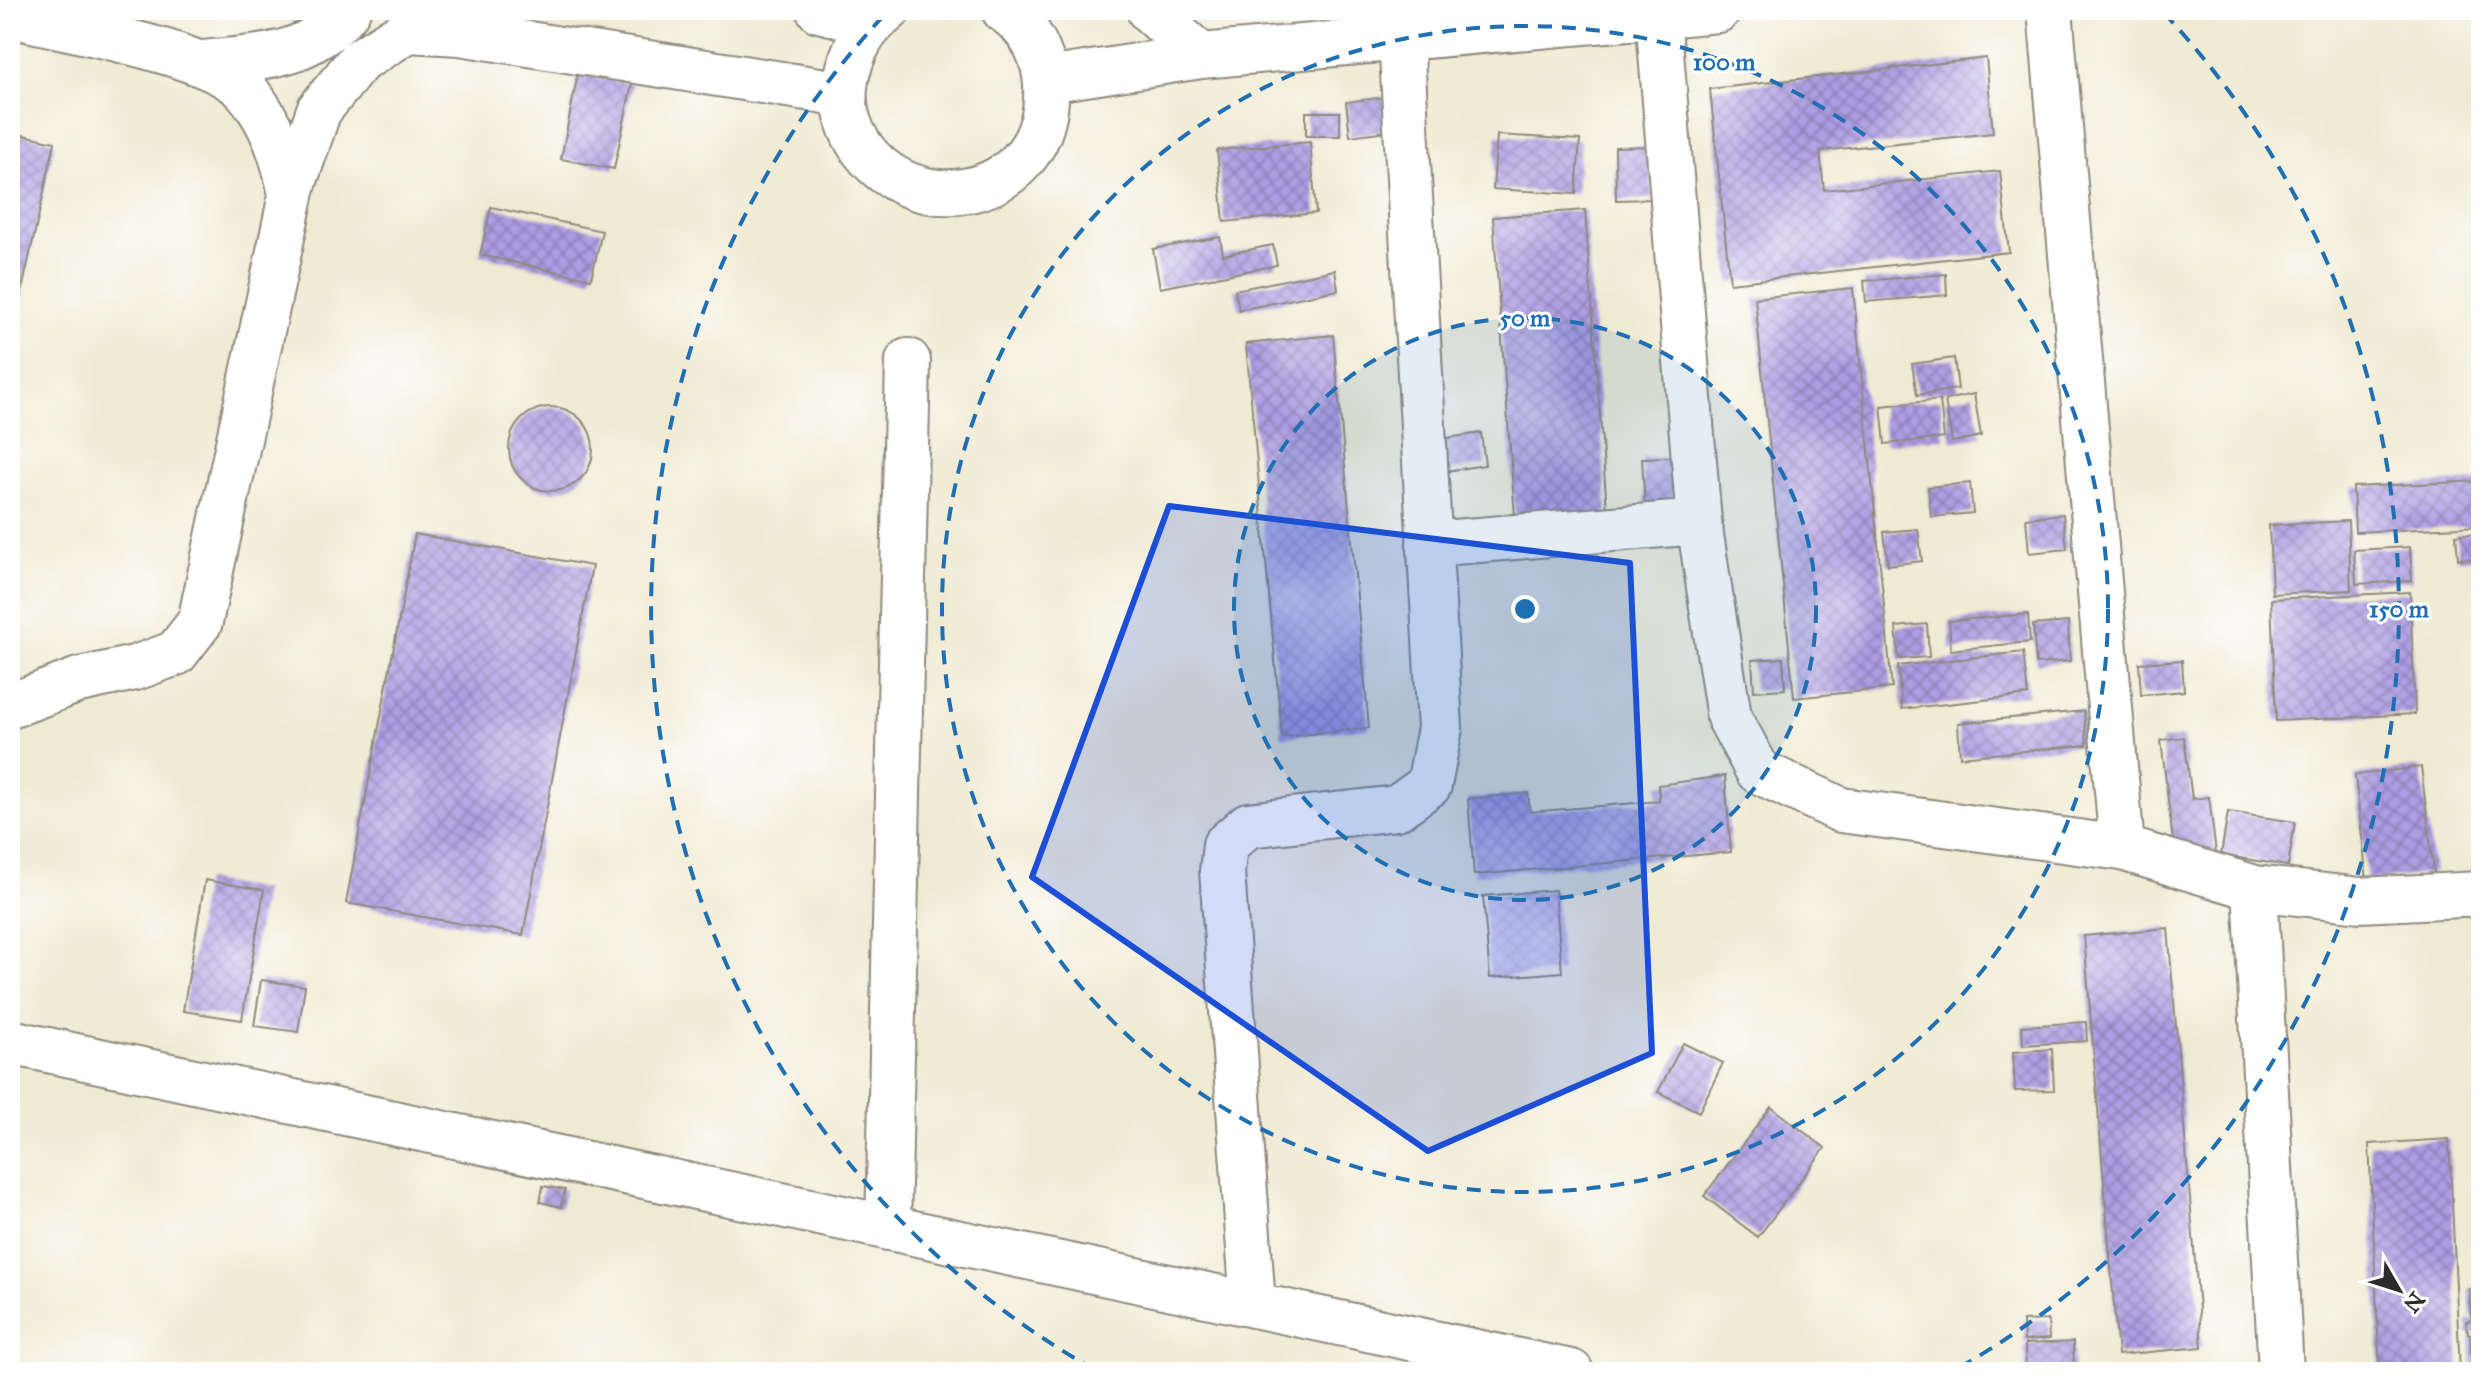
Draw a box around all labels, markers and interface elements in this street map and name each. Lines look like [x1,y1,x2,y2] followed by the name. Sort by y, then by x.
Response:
[1693,47,1756,77] text: 100 m
[1500,303,1551,333] text: 50 m
[2369,594,2430,624] text: 150 m
[1511,595,1539,623] centre of rings
[2359,1250,2439,1330] north arrow
[2398,1287,2431,1318] text: N

